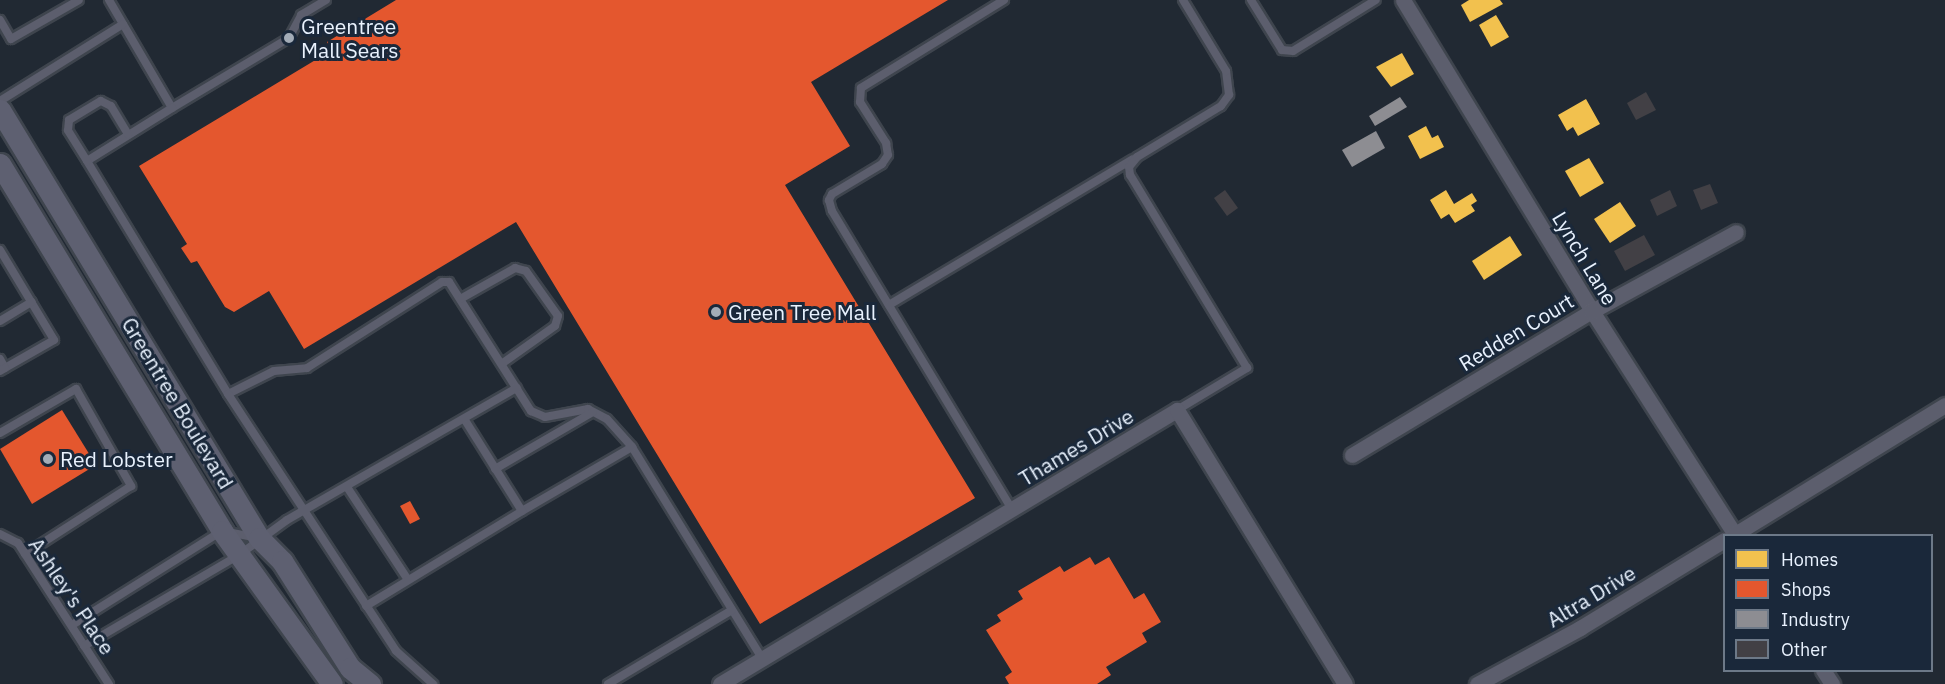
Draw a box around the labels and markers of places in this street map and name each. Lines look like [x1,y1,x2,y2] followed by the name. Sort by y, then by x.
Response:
[301,13,398,63] place label: Greentree Mall Sears
[282,31,296,45] marker: Greentree Mall Sears
[728,299,876,325] place label: Green Tree Mall
[709,305,723,319] marker: Green Tree Mall
[60,446,173,472] place label: Red Lobster
[41,452,55,466] marker: Red Lobster

